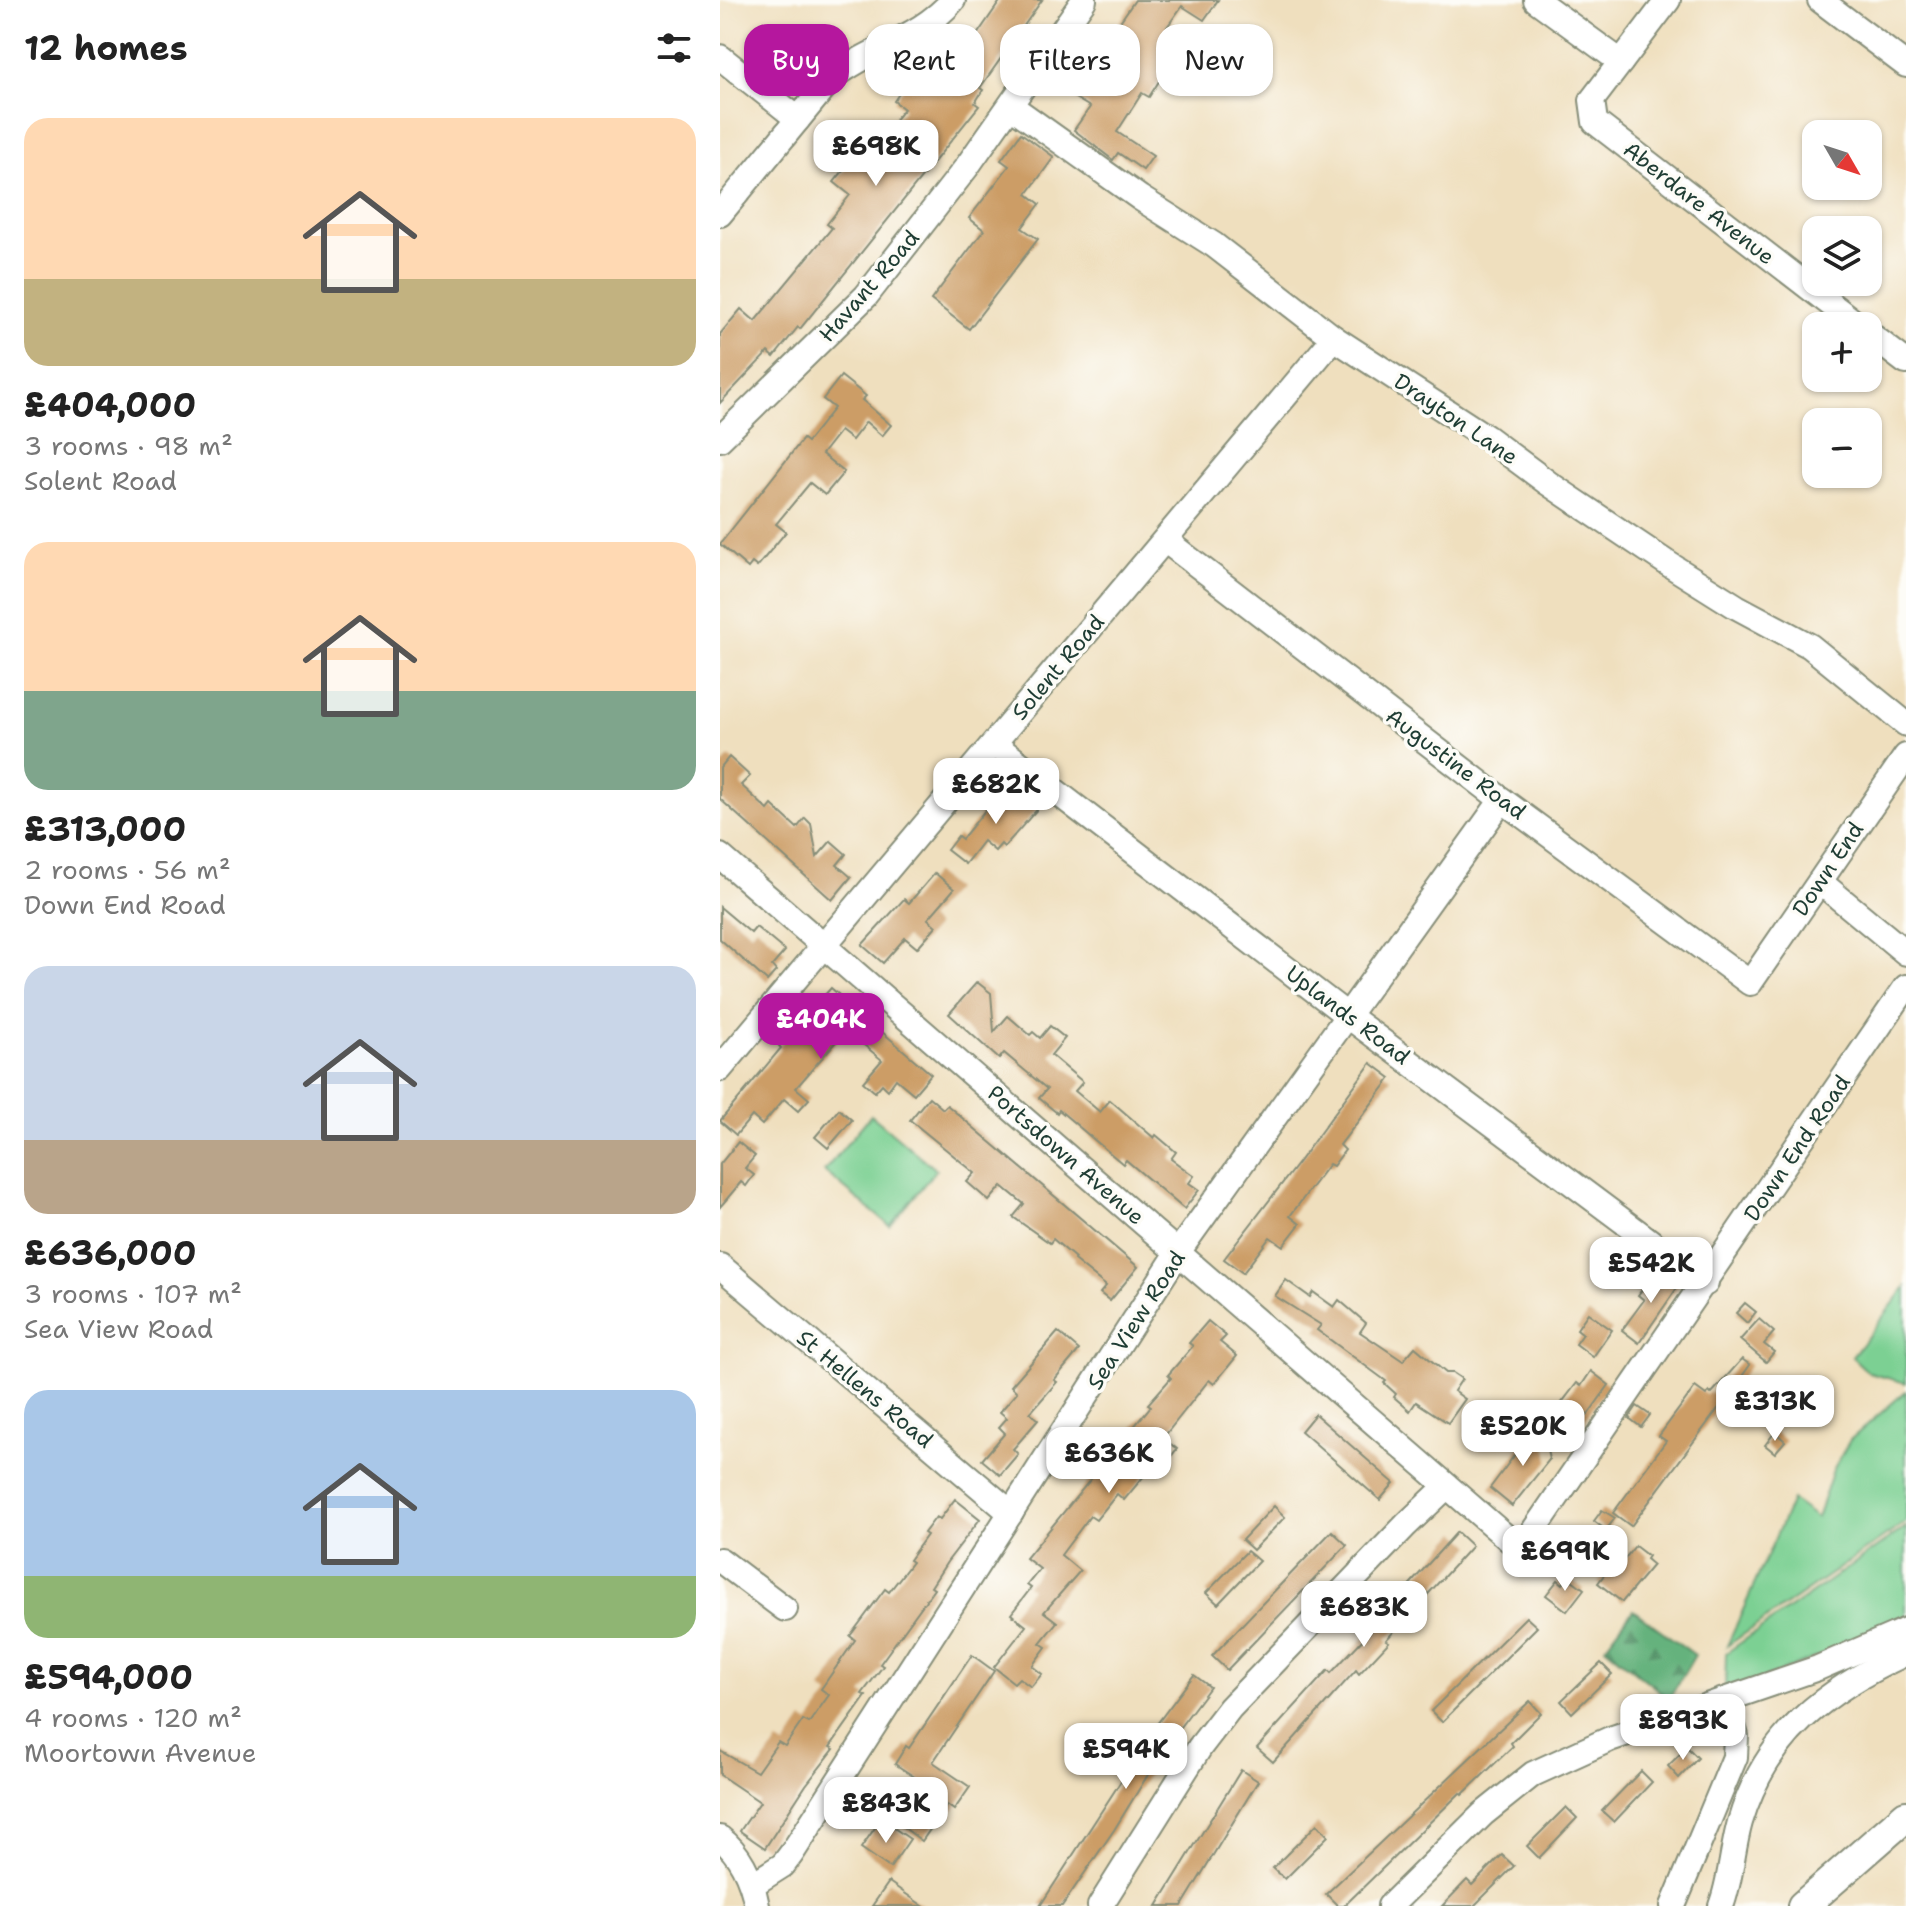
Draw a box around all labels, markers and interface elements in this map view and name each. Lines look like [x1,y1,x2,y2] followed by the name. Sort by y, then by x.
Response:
[744,24,849,96] chip: Buy
[865,24,984,96] chip: Rent
[1000,24,1140,96] chip: Filters
[1156,24,1273,96] chip: New
[24,25,188,71] text: 12 homes
[652,26,696,70] icon: filters
[820,120,932,188] pin: £698K
[1802,120,1882,200] north arrow
[1802,120,1882,488] map controls
[831,128,921,163] text: £698K
[1617,135,1781,271] street label: Aberdare Avenue
[288,170,432,314] icon: home
[1802,216,1882,296] button: layers
[812,224,926,348] street label: Havant Road
[1802,312,1882,392] button: +
[1388,367,1524,471] street label: Drayton Lane
[24,382,196,428] text: £404,000
[1802,408,1882,488] button: −
[24,428,233,463] text: 3 rooms · 98 m²
[24,463,177,498] text: Solent Road
[288,594,432,738] icon: home
[1005,608,1111,726] street label: Solent Road
[1380,702,1532,826] street label: Augustine Road
[940,758,1052,826] pin: £682K
[951,766,1041,801] text: £682K
[24,806,186,852] text: £313,000
[1786,816,1870,922] street label: Down End
[24,852,231,887] text: 2 rooms · 56 m²
[24,887,226,922] text: Down End Road
[1280,959,1416,1071] street label: Uplands Road
[765,993,877,1061] pin: £404K
[776,1001,866,1036] text: £404K
[288,1018,432,1162] icon: home
[1737,1069,1857,1227] street label: Down End Road
[981,1079,1151,1231] street label: Portsdown Avenue
[24,1230,197,1276] text: £636,000
[1595,1237,1707,1305] pin: £542K
[1080,1245,1192,1395] street label: Sea View Road
[1608,1245,1694,1280] text: £542K
[24,1276,242,1311] text: 3 rooms · 107 m²
[24,1311,213,1346] text: Sea View Road
[791,1323,939,1455] street label: St Hellens Road
[1719,1375,1831,1443] pin: £313K
[1734,1383,1816,1418] text: £313K
[1467,1400,1579,1468] pin: £520K
[1480,1408,1566,1443] text: £520K
[1053,1427,1165,1495] pin: £636K
[1064,1435,1154,1470] text: £636K
[288,1442,432,1586] icon: home
[1509,1525,1621,1593] pin: £699K
[1521,1533,1609,1568] text: £699K
[1308,1581,1420,1649] pin: £683K
[1319,1589,1409,1624] text: £683K
[24,1654,193,1700] text: £594,000
[1627,1694,1739,1762] pin: £893K
[24,1700,242,1735] text: 4 rooms · 120 m²
[1638,1702,1728,1737] text: £893K
[1070,1723,1182,1791] pin: £594K
[1082,1731,1170,1766] text: £594K
[24,1735,256,1770] text: Moortown Avenue
[830,1777,942,1845] pin: £843K
[842,1785,930,1820] text: £843K

